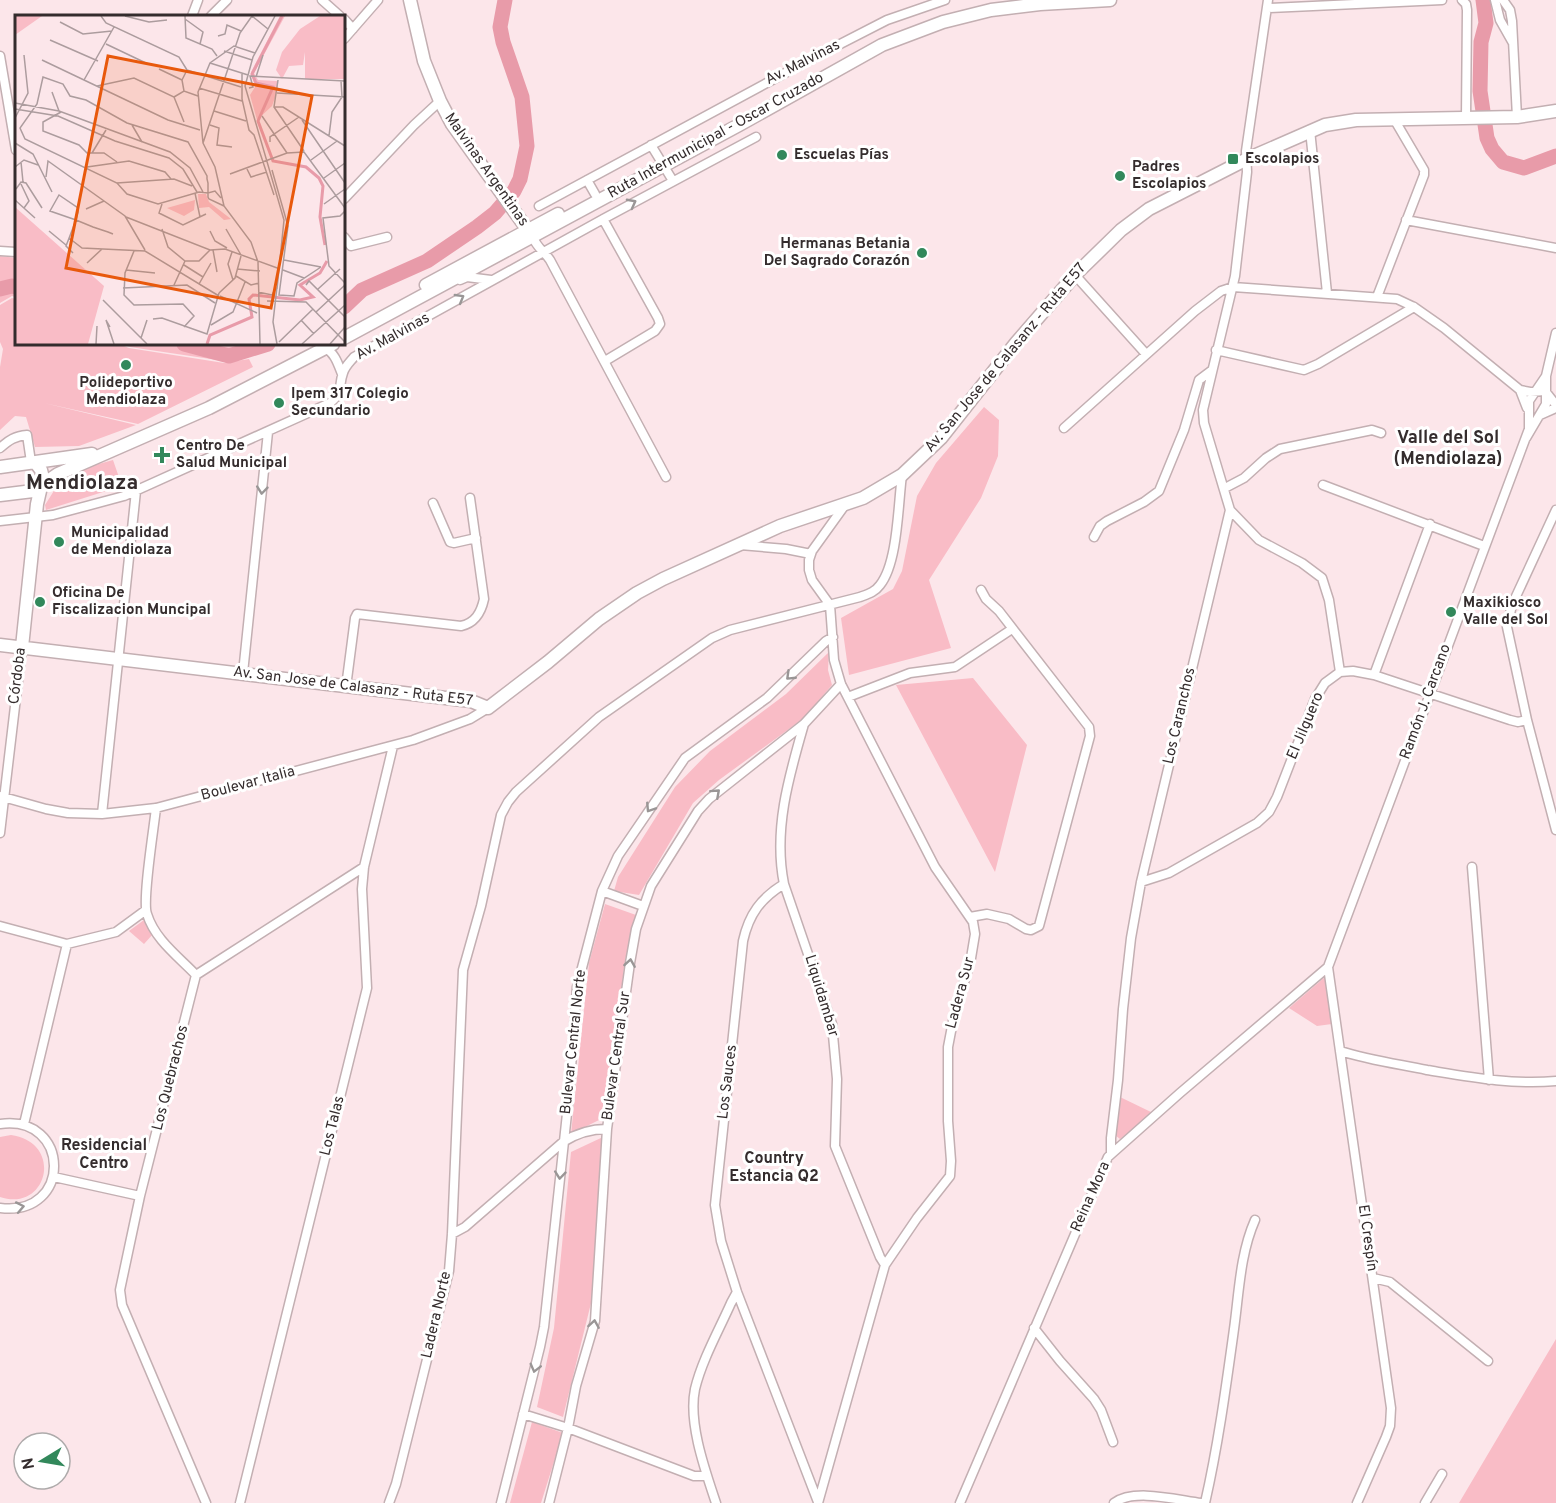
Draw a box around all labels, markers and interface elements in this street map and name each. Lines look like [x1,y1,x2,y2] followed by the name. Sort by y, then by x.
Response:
[15,15,345,345] inset map
[762,36,844,90] street label: Av. Malvinas
[605,69,827,203] street label: Ruta Intermunicipal - Oscar Cruzado
[440,110,532,230] street label: Malvinas Argentinas
[794,146,889,165] place label: Escuelas Pías
[775,148,789,162] marker: Escuelas Pías
[1245,150,1319,169] place label: Escolapios
[1226,152,1240,166] marker: Escolapios
[1132,158,1206,194] place label: Padres Escolapios
[1113,169,1127,183] marker: Padres Escolapios
[626,199,637,210] one-way arrow
[764,235,910,271] place label: Hermanas Betania Del Sagrado Corazón
[915,246,929,260] marker: Hermanas Betania Del Sagrado Corazón
[921,259,1091,457] street label: Av. San Jose de Calasanz - Ruta E57
[454,294,464,306] one-way arrow
[353,309,433,365] street label: Av. Malvinas
[119,358,133,372] marker: Polideportivo Mendiolaza
[79,374,173,410] place label: Polideportivo Mendiolaza
[291,385,409,421] place label: Ipem 317 Colegio Secundario
[272,396,286,410] marker: Ipem 317 Colegio Secundario
[1394,427,1502,471] district label: Valle del Sol (Mendiolaza)
[176,437,287,473] place label: Centro De Salud Municipal
[153,446,171,464] marker: Centro De Salud Municipal
[26,470,138,497] district label: Mendiolaza
[256,486,269,495] one-way arrow
[71,524,172,560] place label: Municipalidad de Mendiolaza
[52,535,66,549] marker: Municipalidad de Mendiolaza
[52,584,211,620] place label: Oficina De Fiscalizacion Muncipal
[1463,594,1548,630] place label: Maxikiosco Valle del Sol
[33,595,47,609] marker: Oficina De Fiscalizacion Muncipal
[1444,605,1458,619] marker: Maxikiosco Valle del Sol
[1396,642,1456,762] street label: Ramón J. Carcano
[5,647,31,705] street label: Córdoba
[232,663,474,711] street label: Av. San Jose de Calasanz - Ruta E57
[1160,666,1200,766] street label: Los Caranchos
[786,669,796,680] one-way arrow
[1283,690,1329,762] street label: El Jilguero
[199,762,297,806] street label: Boulevar Italia
[709,789,720,800] one-way arrow
[646,802,657,813] one-way arrow
[800,953,843,1039] street label: Liquidambar
[942,955,980,1031] street label: Ladera Sur
[623,959,635,968] one-way arrow
[557,969,591,1115] street label: Bulevar Central Norte
[599,990,636,1122] street label: Bulevar Central Sur
[149,1023,193,1133] street label: Los Quebrachos
[714,1044,742,1120] street label: Los Sauces
[316,1094,350,1158] street label: Los Talas
[61,1136,147,1174] district label: Residencial Centro
[729,1149,819,1187] district label: Country Estancia Q2
[1067,1159,1115,1235] street label: Reina Mora
[554,1171,567,1180] one-way arrow
[15,1201,25,1214] one-way arrow
[1353,1203,1381,1273] street label: El Crespín
[418,1270,456,1360] street label: Ladera Norte
[587,1320,599,1329] one-way arrow
[530,1363,542,1373] one-way arrow
[12,1431,72,1491] north arrow
[18,1456,40,1471] text: N

